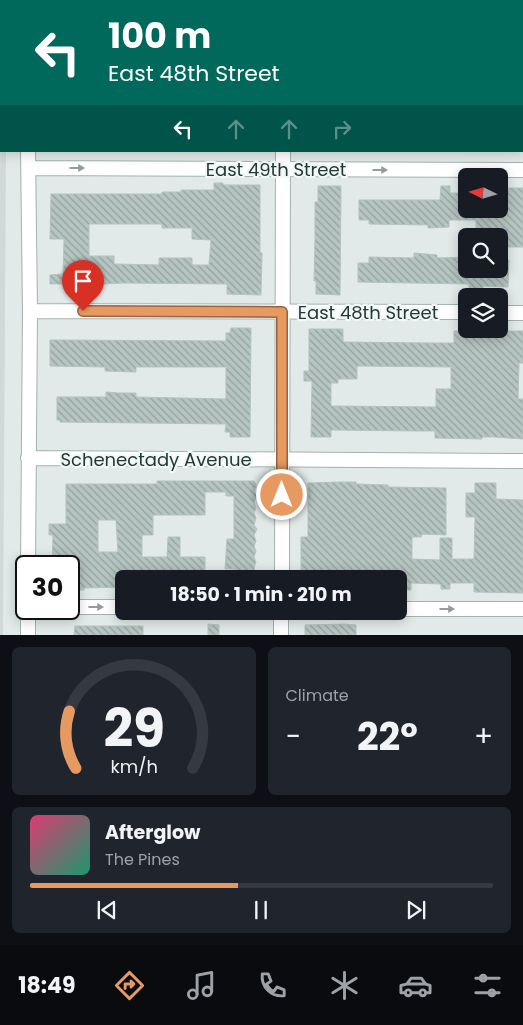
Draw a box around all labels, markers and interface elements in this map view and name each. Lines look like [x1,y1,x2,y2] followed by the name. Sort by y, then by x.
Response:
[108,11,211,60] text: 100 m
[25,20,90,85] icon: left
[108,58,280,89] text: East 48th Street
[169,115,197,143] icon: left
[222,115,250,143] icon: ahead
[275,115,303,143] icon: ahead
[328,115,356,143] icon: right
[206,157,346,182] street label: East 49th Street
[70,164,86,172] one-way arrow
[372,166,388,174] one-way arrow
[458,168,508,218] north arrow
[458,168,508,338] map controls
[458,228,508,278] button: search
[62,260,104,311] pin
[69,267,97,295] icon: arrive
[458,288,508,338] button: layers
[298,300,438,325] street label: East 48th Street
[60,447,252,472] street label: Schenectady Avenue
[255,468,307,520] position arrow
[15,555,80,620] speed limit sign: 30
[170,581,352,608] text: 18:50 · 1 min · 210 m
[89,603,105,611] one-way arrow
[440,605,456,613] one-way arrow
[286,684,349,707] text: Climate
[103,692,165,765] text: 29
[357,710,418,763] text: 22°
[286,717,301,756] text: −
[474,717,493,756] text: +
[110,754,158,779] text: km/h
[105,819,200,846] text: Afterglow
[105,848,180,871] text: The Pines
[93,896,121,924] icon: previous
[247,896,275,924] icon: pause
[402,896,430,924] icon: next
[112,968,147,1003] icon: directions
[184,968,219,1003] icon: music
[255,968,290,1003] icon: phone
[327,968,362,1003] icon: climate
[398,968,433,1003] icon: car
[470,968,505,1003] icon: filters
[18,970,75,1001] text: 18:49

